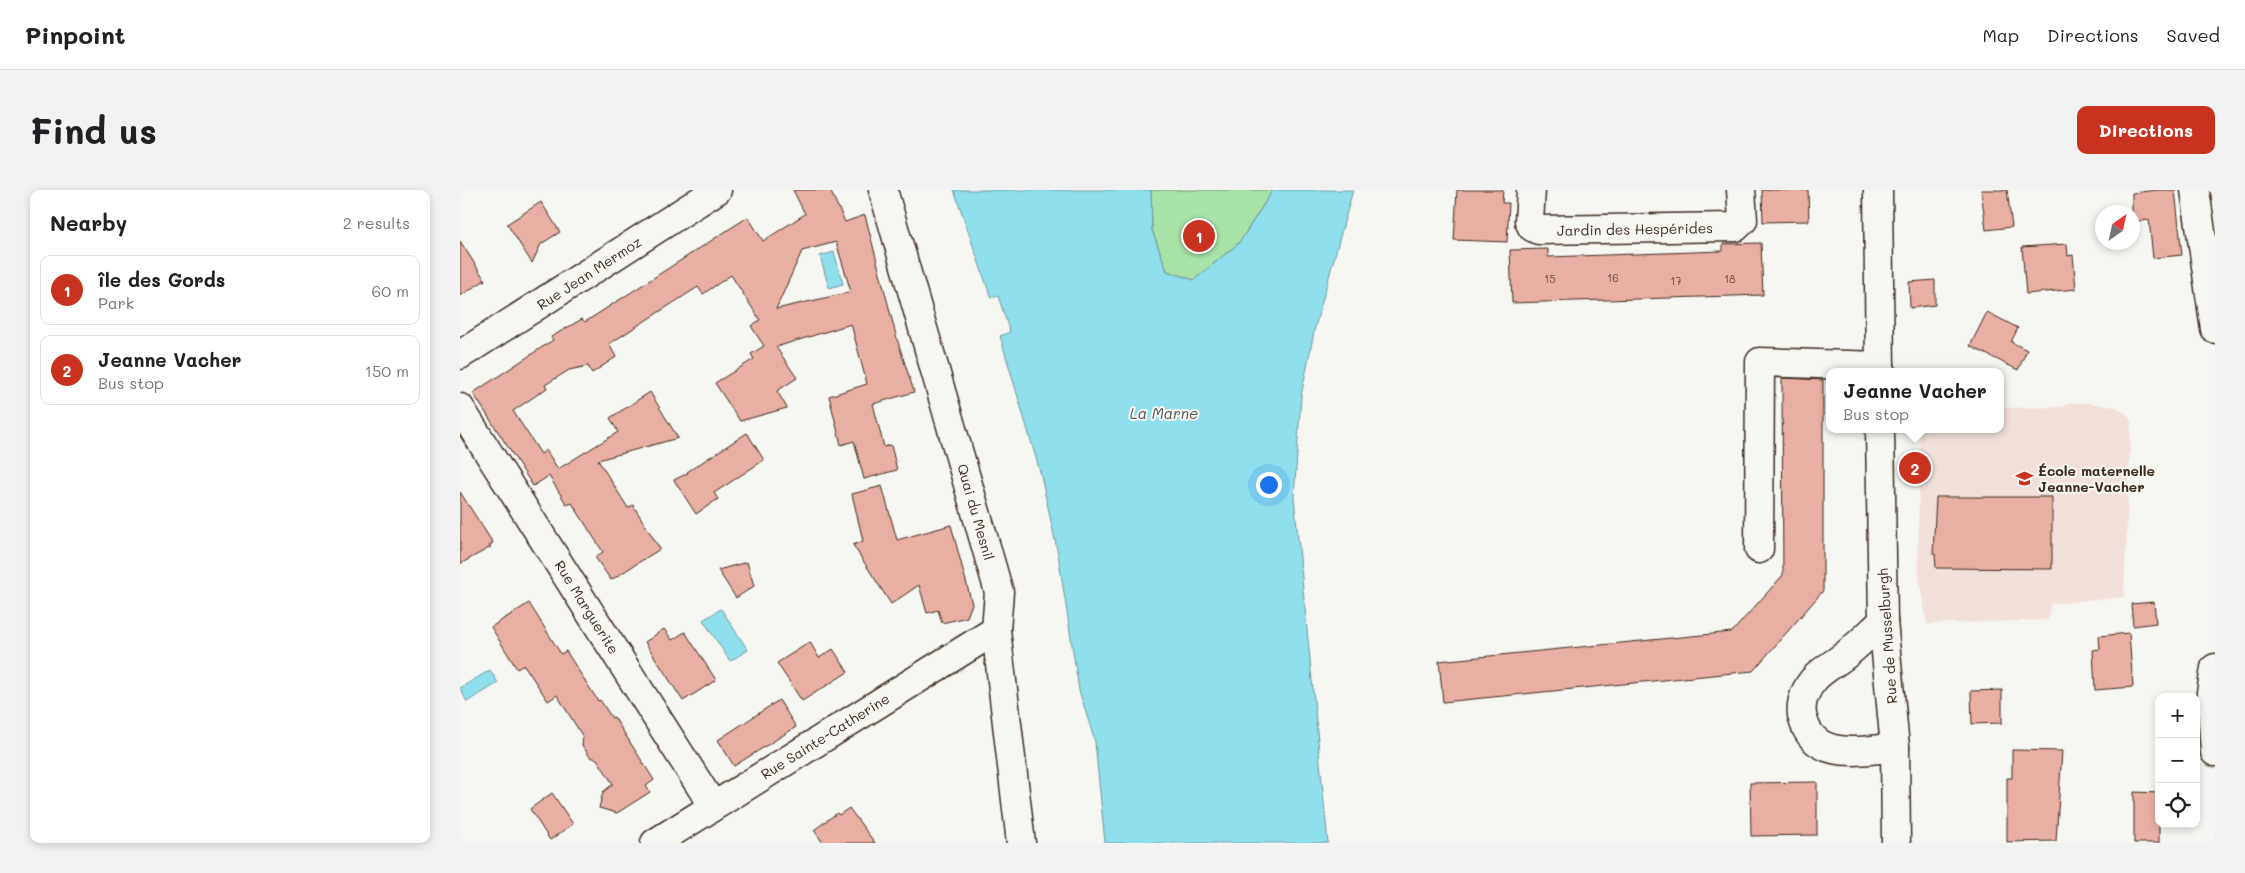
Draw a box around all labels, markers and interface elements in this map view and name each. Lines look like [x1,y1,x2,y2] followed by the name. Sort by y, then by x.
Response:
[25,19,126,50] text: Pinpoint
[1982,23,2019,47] text: Map
[2047,23,2139,47] text: Directions
[2167,23,2220,47] text: Saved
[2077,106,2215,154] button: Directions
[30,107,157,153] text: Find us
[2095,205,2140,250] north arrow
[50,209,127,236] text: Nearby
[343,212,410,233] text: 2 results
[1183,217,1215,255] pin: 1
[1557,218,1713,240] street label: Jardin des Hespérides
[533,232,645,314] street label: Rue Jean Mermoz
[98,267,225,292] text: île des Gords
[1607,270,1619,285] house number: 16
[1544,271,1556,286] house number: 15
[1724,271,1736,286] house number: 18
[1670,273,1682,288] house number: 17
[63,280,71,301] text: 1
[372,280,409,301] text: 60 m
[98,292,134,313] text: Park
[98,347,241,372] text: Jeanne Vacher
[63,360,71,381] text: 2
[365,360,409,381] text: 150 m
[1826,368,2004,433] popup
[98,372,164,393] text: Bus stop
[1843,378,1987,403] text: Jeanne Vacher
[1130,403,1198,423] water label: La Marne
[1843,403,1909,424] text: Bus stop
[1899,449,1931,487] pin: 2
[2038,461,2155,496] place label: École maternelle Jeanne-Vacher
[953,462,999,562] street label: Quai du Mesnil
[2014,468,2034,488] school or university icon: École maternelle Jeanne-Vacher
[1256,472,1282,498] your location
[551,556,623,658] street label: Rue Marguerite
[1873,567,1901,705] street label: Rue de Musselburgh
[757,689,893,783] street label: Rue Sainte-Catherine
[2155,693,2200,828] map controls
[2155,693,2200,738] button: +
[2155,738,2200,783] button: −
[2155,783,2200,828] button: locate

